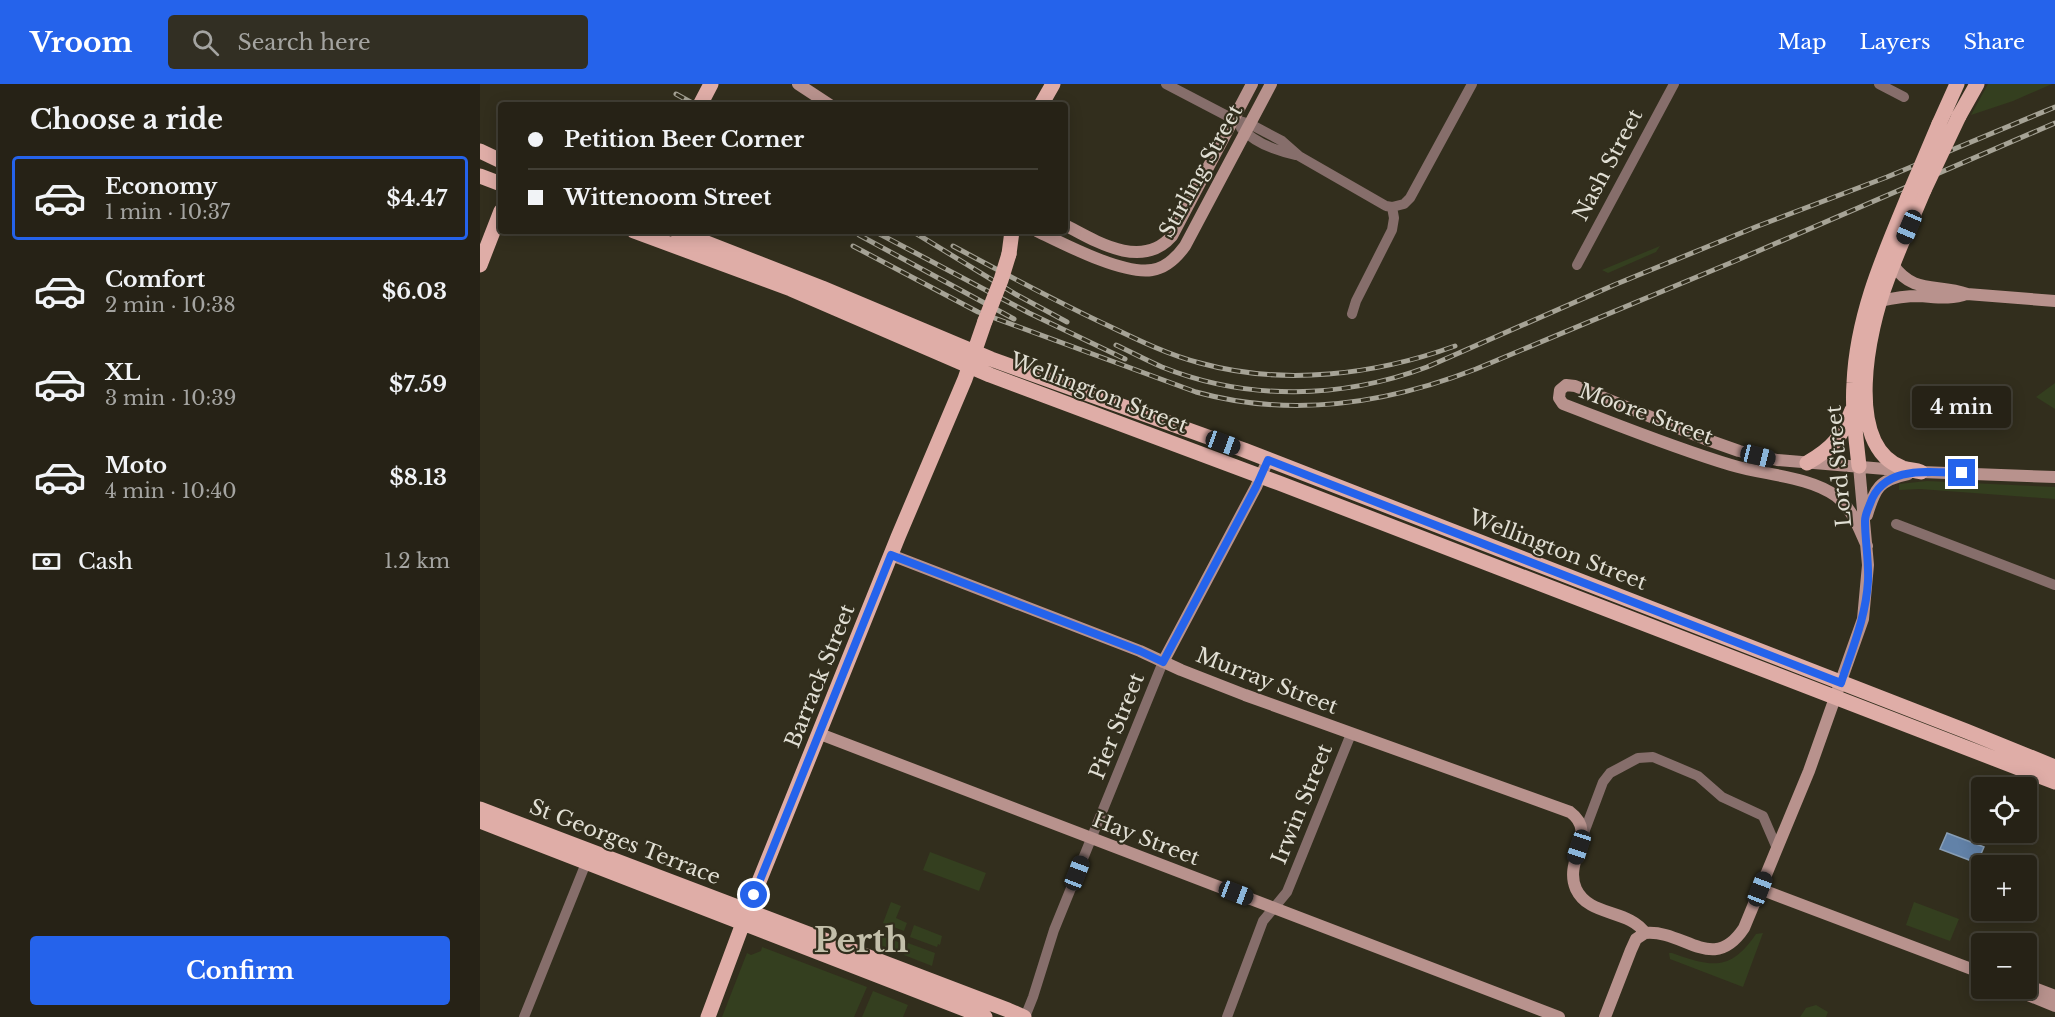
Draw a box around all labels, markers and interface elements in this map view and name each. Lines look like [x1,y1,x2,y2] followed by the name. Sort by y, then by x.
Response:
[168,15,588,69] search box
[30,25,132,60] text: Vroom
[189,26,222,59] icon: search
[237,29,371,56] text: Search here
[1778,29,1827,55] text: Map
[1860,29,1931,55] text: Layers
[1964,29,2025,55] text: Share
[1154,100,1248,242] street label: Stirling Street
[30,103,223,136] text: Choose a ride
[1568,105,1648,225] street label: Nash Street
[564,126,804,153] text: Petition Beer Corner
[33,171,87,225] icon: car
[105,173,217,200] text: Economy
[564,184,771,211] text: Wittenoom Street
[387,185,447,212] text: $4.47
[105,200,230,224] text: 1 min · 10:37
[1894,207,1924,247] car
[33,264,87,318] icon: car
[105,266,205,293] text: Comfort
[382,278,447,305] text: $6.03
[105,293,236,317] text: 2 min · 10:38
[1006,347,1192,439] street label: Wellington Street
[33,357,87,411] icon: car
[105,359,140,386] text: XL
[389,371,447,398] text: $7.59
[1575,378,1717,450] street label: Moore Street
[105,386,236,410] text: 3 min · 10:39
[1912,386,2012,428] callout: 4 min
[1930,395,1993,419] text: 4 min
[1821,404,1857,528] street label: Lord Street
[1203,428,1243,458] car
[1738,443,1778,469] car
[33,450,87,504] icon: car
[105,452,167,479] text: Moto
[1948,459,1975,486] route end
[390,464,447,491] text: $8.13
[105,479,237,503] text: 4 min · 10:40
[1465,504,1651,596] street label: Wellington Street
[30,545,63,578] icon: cash
[78,548,133,575] text: Cash
[384,549,450,573] text: 1.2 km
[779,600,861,752] street label: Barrack Street
[1192,642,1342,720] street label: Murray Street
[1084,669,1150,783] street label: Pier Street
[1266,740,1338,868] street label: Irwin Street
[1971,777,2037,999] map controls
[1971,777,2037,843] button: locate
[526,794,724,890] street label: St Georges Terrace
[1089,807,1203,871] street label: Hay Street
[1565,827,1593,867] car
[1062,853,1092,893] car
[1971,855,2037,921] button: +
[1745,869,1775,909] car
[1216,878,1256,908] car
[740,881,767,908] route start
[814,920,909,961] district label: Perth
[1971,933,2037,999] button: −
[30,936,450,1005] button: Confirm

